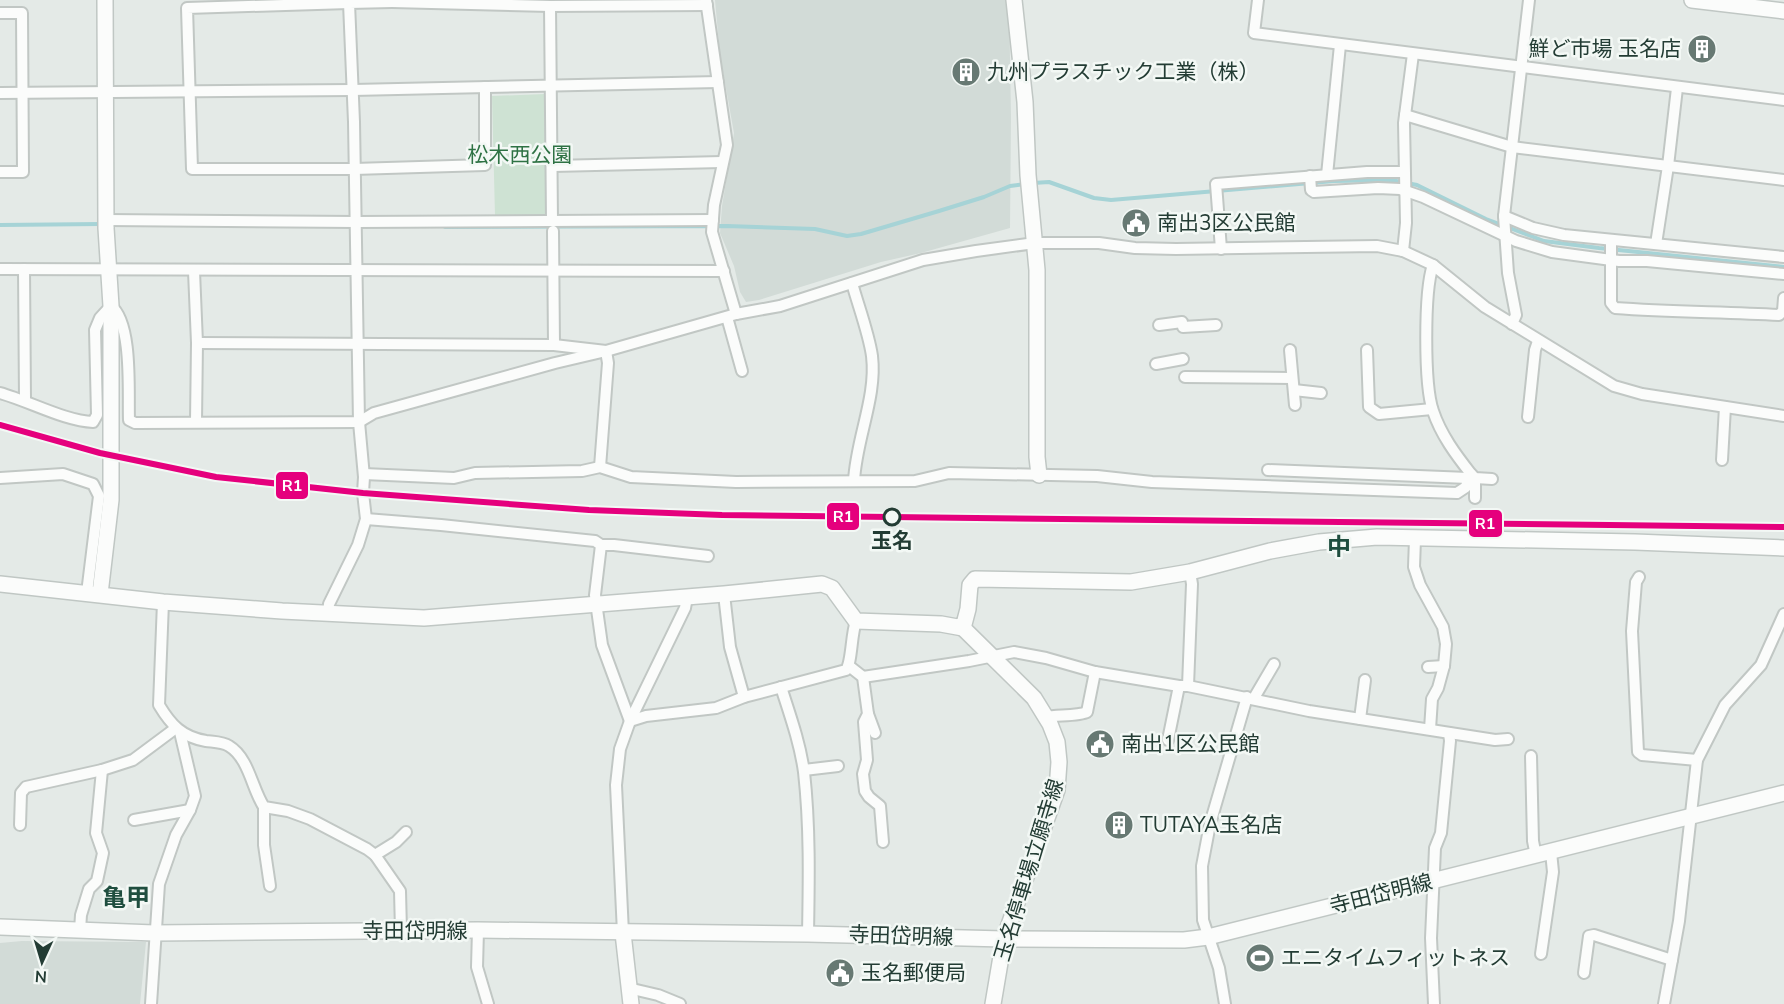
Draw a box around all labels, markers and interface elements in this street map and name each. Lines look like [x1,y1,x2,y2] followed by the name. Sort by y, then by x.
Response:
[1686,33,1718,65] building icon: 鮮ど市場 玉名店
[1529,35,1681,63] place label: 鮮ど市場 玉名店
[950,56,982,88] building icon: 九州プラスチック工業（株）
[987,58,1260,86] place label: 九州プラスチック工業（株）
[468,141,573,169] park label: 松木西公園
[1120,207,1152,239] public building icon: 南出3区公民館
[1157,209,1296,237] place label: 南出3区公民館
[275,471,309,500] line badge: R1
[282,475,302,497] text: R1
[826,502,860,531] line badge: R1
[833,506,853,528] text: R1
[883,508,901,526] marker: 玉名
[1468,509,1503,538] line badge: R1
[1475,513,1495,535] text: R1
[871,527,913,555] place label: 玉名
[1327,531,1351,563] district label: 中
[1084,728,1116,760] public building icon: 南出1区公民館
[1121,730,1260,758] place label: 南出1区公民館
[988,776,1070,964] street label: 玉名停車場立願寺線
[1103,809,1135,841] building icon: TUTAYA玉名店
[1140,811,1282,839] place label: TUTAYA玉名店
[1327,868,1435,920] street label: 寺田岱明線
[102,882,150,914] district label: 亀甲
[363,917,468,945] street label: 寺田岱明線
[848,920,954,952] street label: 寺田岱明線
[12,932,72,992] north arrow
[1244,942,1276,974] sports icon: エニタイムフィットネス
[1281,944,1510,972] place label: エニタイムフィットネス
[824,957,856,989] public building icon: 玉名郵便局
[861,959,966,987] place label: 玉名郵便局
[34,965,48,987] text: N

